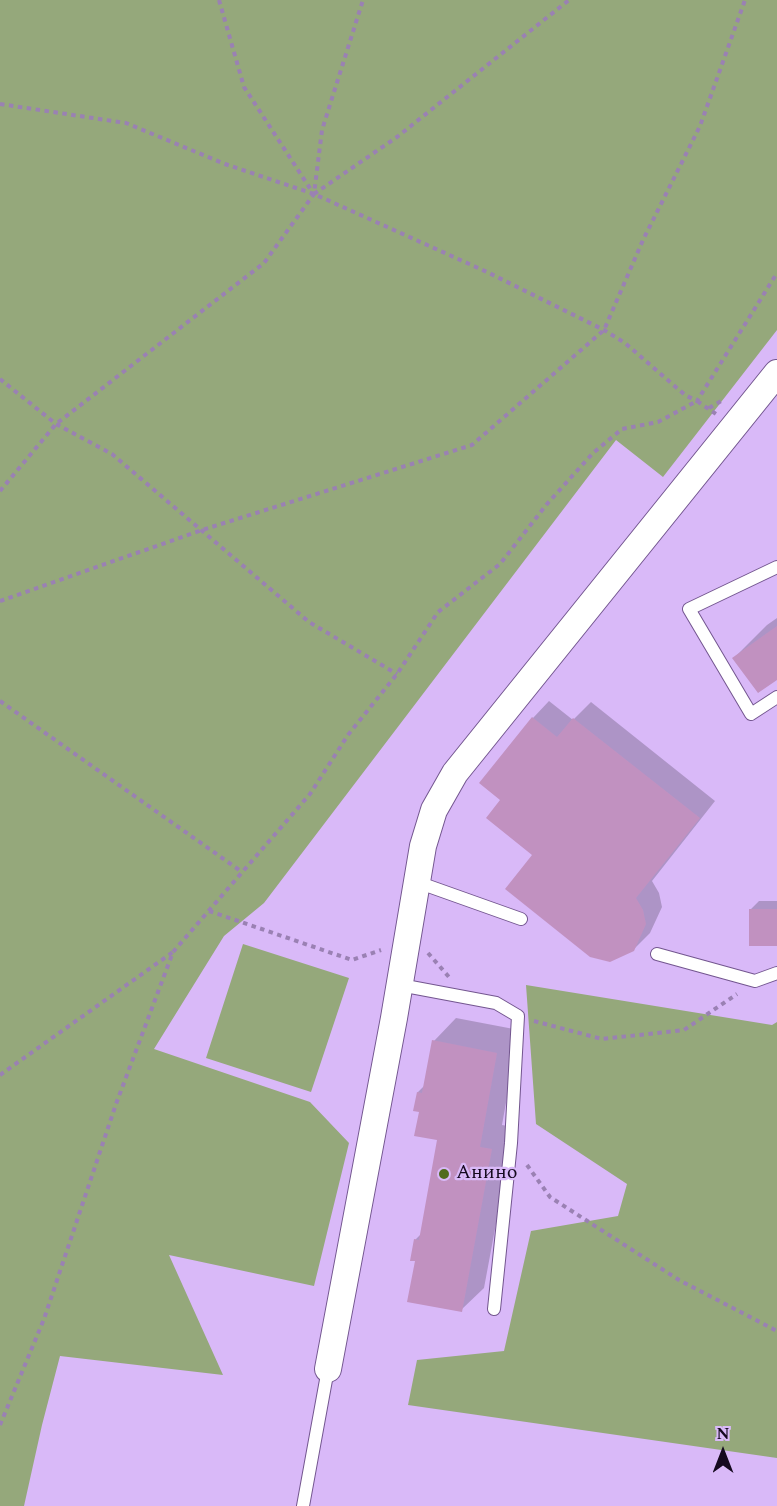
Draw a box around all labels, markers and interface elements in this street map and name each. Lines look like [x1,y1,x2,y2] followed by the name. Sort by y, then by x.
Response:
[456,1162,518,1186] place label: Анино
[437,1167,451,1181] marker: Анино
[693,1422,753,1482] north arrow
[716,1422,730,1446] text: N

